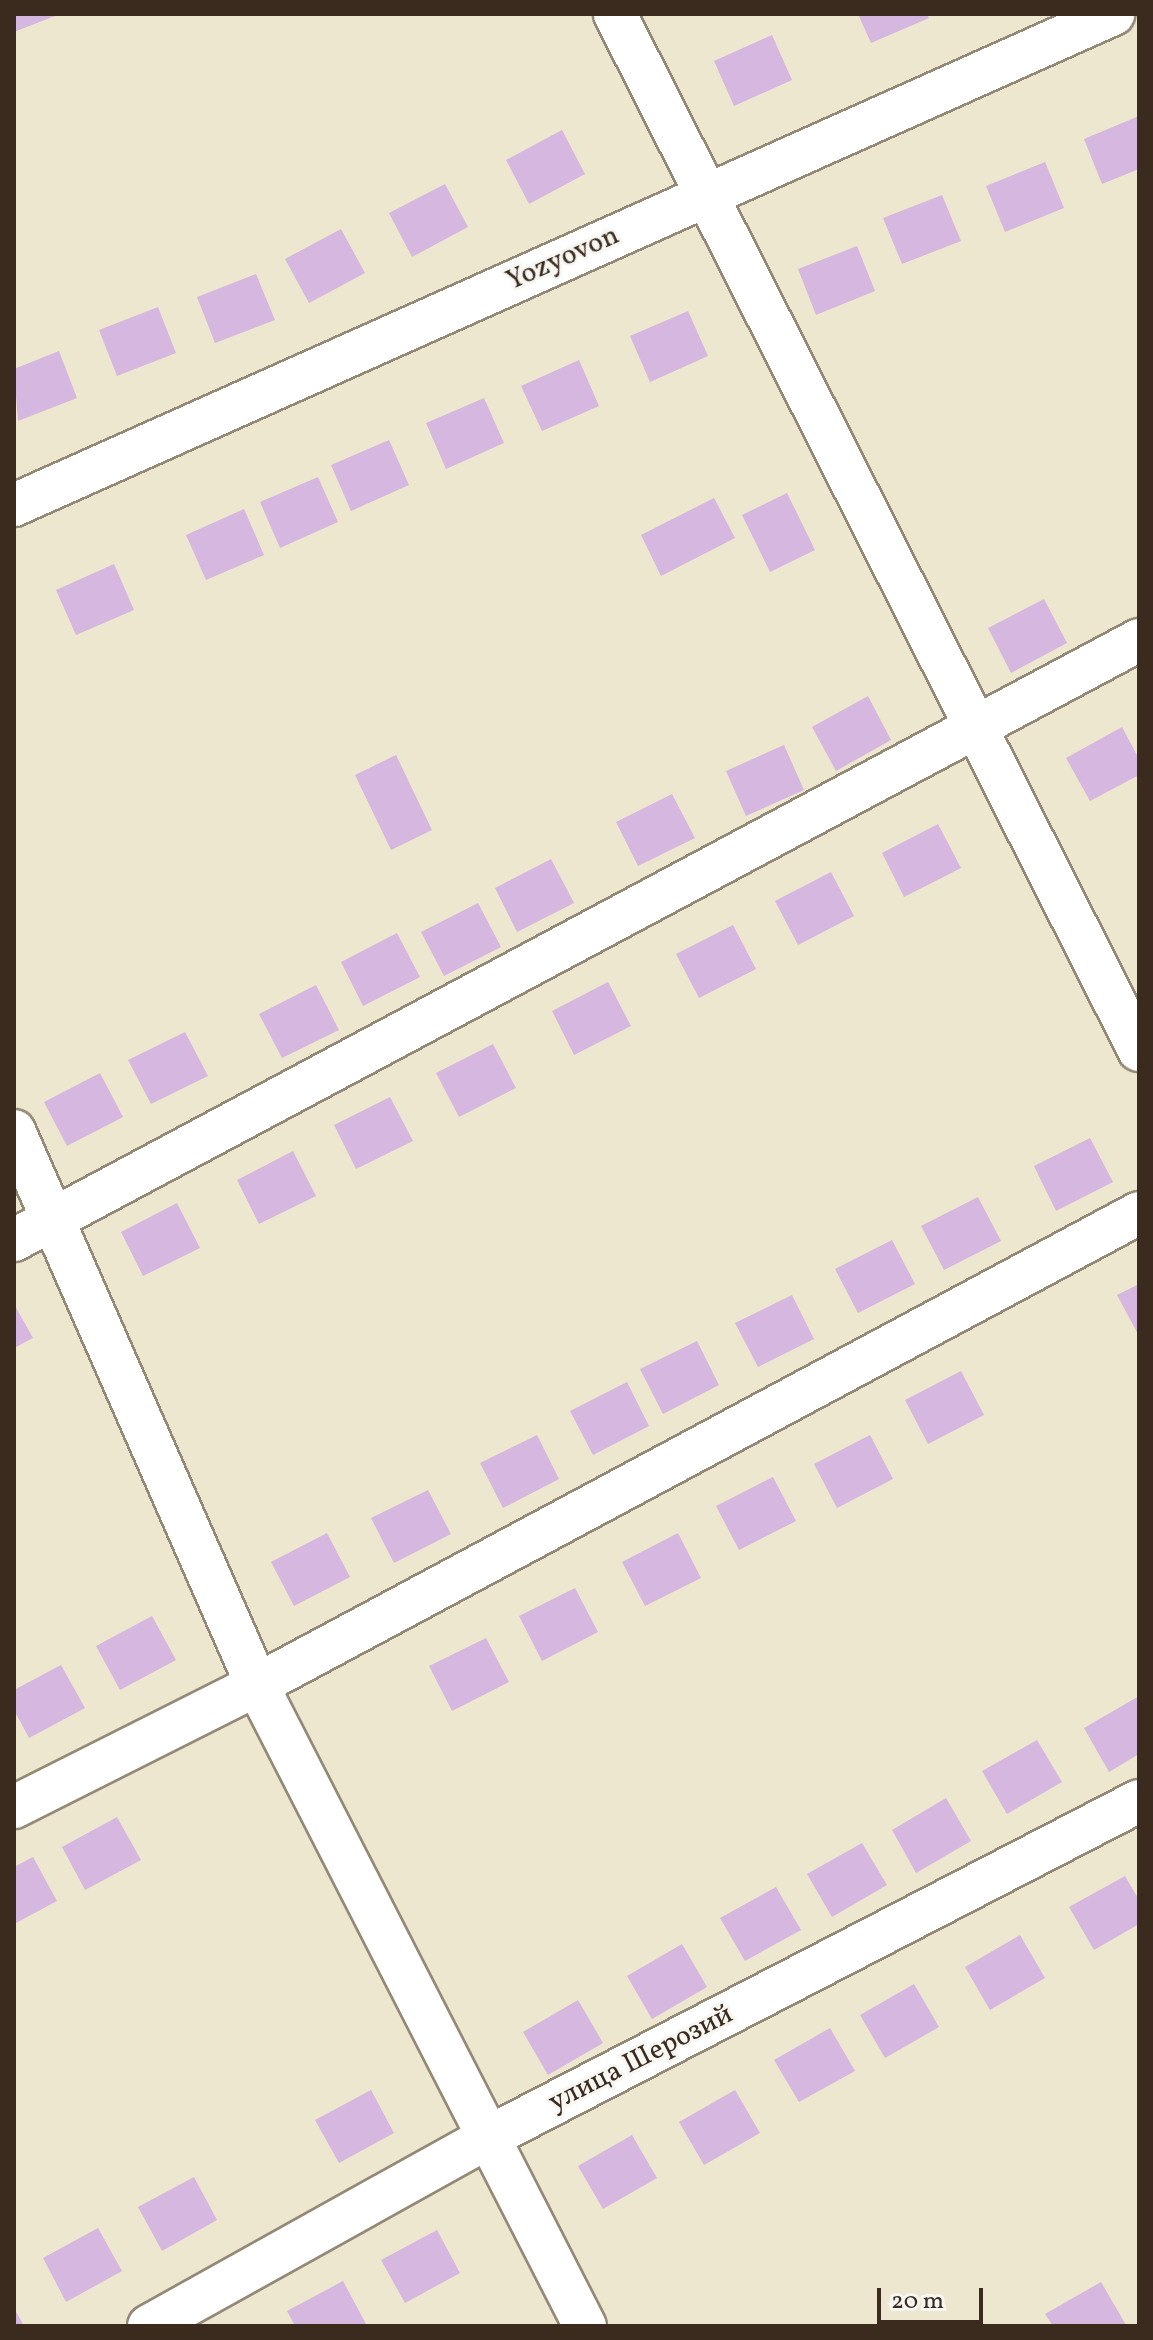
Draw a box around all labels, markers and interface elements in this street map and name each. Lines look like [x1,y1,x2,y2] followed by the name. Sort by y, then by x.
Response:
[502,219,624,299] street label: Yozyovon
[543,1998,739,2120] street label: улица Шерозий
[881,2272,987,2322] scale bar
[891,2285,944,2319] text: 20 m

